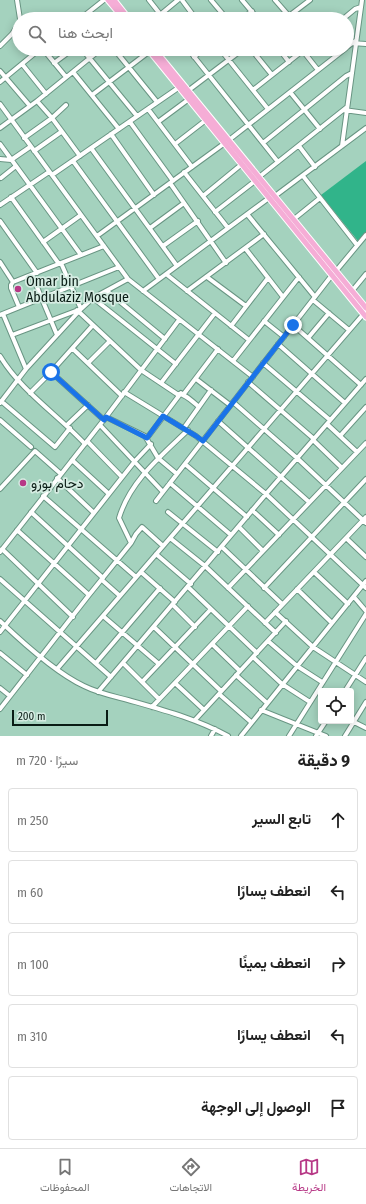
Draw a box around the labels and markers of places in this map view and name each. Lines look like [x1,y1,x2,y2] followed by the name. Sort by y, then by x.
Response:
[26,273,129,306] place label: Omar bin Abdulaziz Mosque
[13,284,23,294] marker: Omar bin Abdulaziz Mosque
[31,475,84,492] place label: دحام بوزو
[18,478,28,488] marker: دحام بوزو

